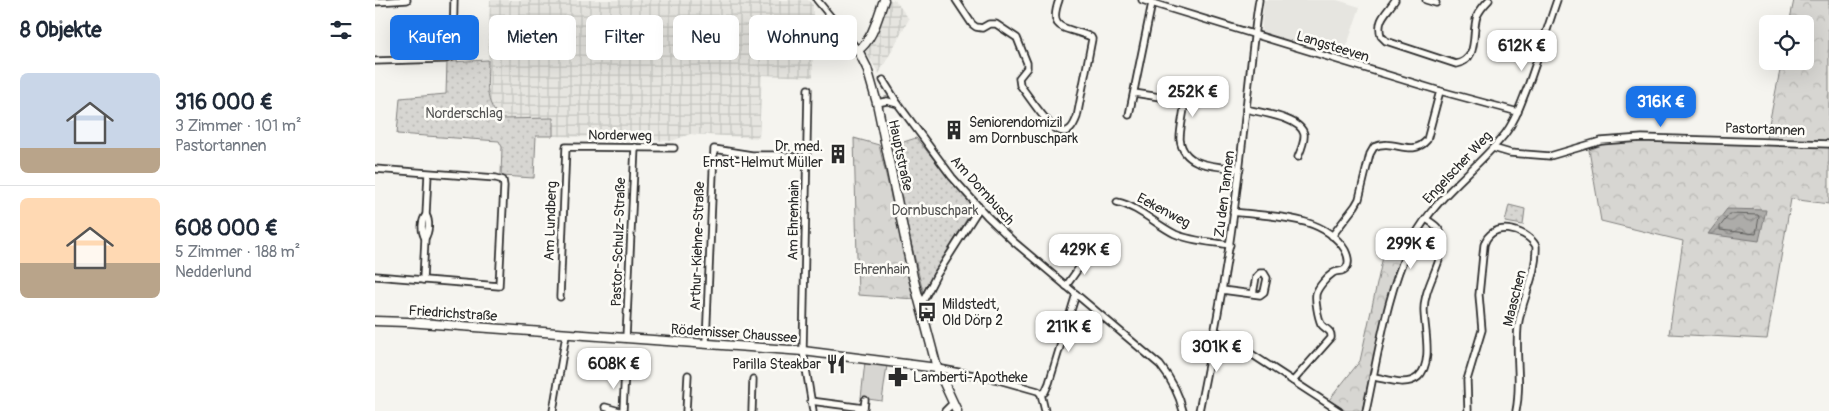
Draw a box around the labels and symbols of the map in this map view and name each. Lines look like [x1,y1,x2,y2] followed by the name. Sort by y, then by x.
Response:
[1294,27,1372,66] street label: Langsteeven
[1481,30,1563,72] pin: 612K €
[1152,76,1234,118] pin: 252K €
[1620,86,1702,128] pin: 316K €
[425,105,503,122] park label: Norderschlag
[969,114,1078,147] place label: Seniorendomizil am Dornbuschpark
[885,118,916,192] street label: Hauptstraße
[943,119,965,141] building icon: Seniorendomizil am Dornbuschpark
[1725,120,1805,139] street label: Pastortannen
[588,126,652,145] street label: Norderweg
[1419,127,1495,207] street label: Engelscher Weg
[703,138,823,171] place label: Dr. med. Ernst-Helmut Müller
[827,143,849,165] building icon: Dr. med. Ernst-Helmut Müller
[1211,149,1238,239] street label: Zu den Tannen
[947,152,1018,228] street label: Am Dornbusch
[608,177,629,307] street label: Pastor-Schulz-Straße
[784,179,803,261] street label: Am Ehrenhain
[541,181,560,261] street label: Am Lundberg
[687,181,708,311] street label: Arthur-Kiehne-Straße
[1134,189,1193,232] street label: Eekenweg
[891,202,979,219] park label: Dornbuschpark
[1370,228,1452,270] pin: 299K €
[1044,234,1126,276] pin: 429K €
[854,261,910,278] park label: Ehrenhain
[1499,268,1530,328] street label: Maaschen
[942,296,1003,329] place label: Mildstedt, Old Dörp 2
[916,301,938,323] bus stop icon: Mildstedt, Old Dörp 2
[408,302,498,325] street label: Friedrichstraße
[1028,310,1110,353] pin: 211K €
[670,321,798,346] street label: Rödemisser Chaussee
[1176,330,1258,373] pin: 301K €
[573,348,655,390] pin: 608K €
[825,353,847,375] restaurant icon: Parilla Steakbar
[732,356,821,373] place label: Parilla Steakbar
[887,366,909,388] pharmacy icon: Lamberti-Apotheke
[913,369,1028,386] place label: Lamberti-Apotheke

